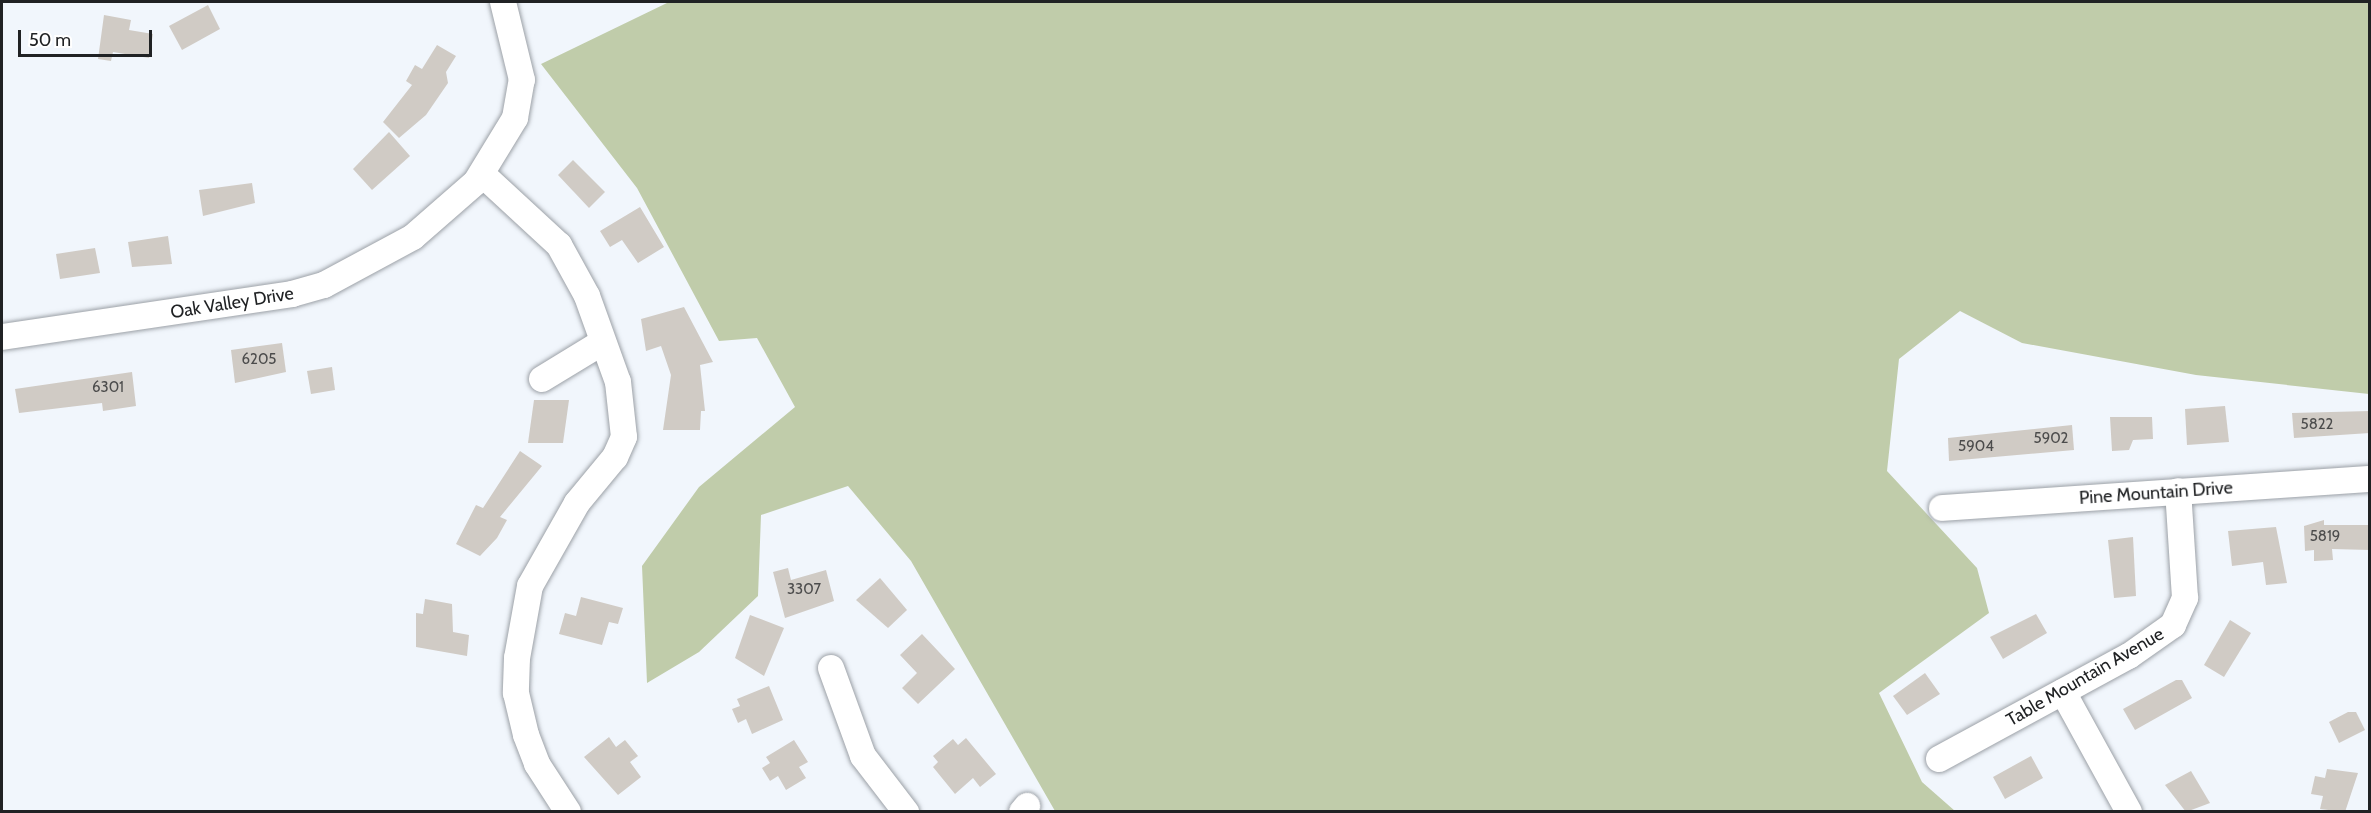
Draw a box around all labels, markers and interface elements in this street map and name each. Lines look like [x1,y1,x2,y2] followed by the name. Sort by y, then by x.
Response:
[21,18,154,56] scale bar
[29,29,71,51] text: 50 m
[169,283,295,323] street label: Oak Valley Drive
[242,351,276,369] house number: 6205
[92,379,124,397] house number: 6301
[2301,416,2333,434] house number: 5822
[2034,430,2068,448] house number: 5902
[1958,438,1994,456] house number: 5904
[2078,477,2234,509] street label: Pine Mountain Drive
[2310,528,2340,546] house number: 5819
[787,581,821,599] house number: 3307
[2003,623,2167,731] street label: Table Mountain Avenue

